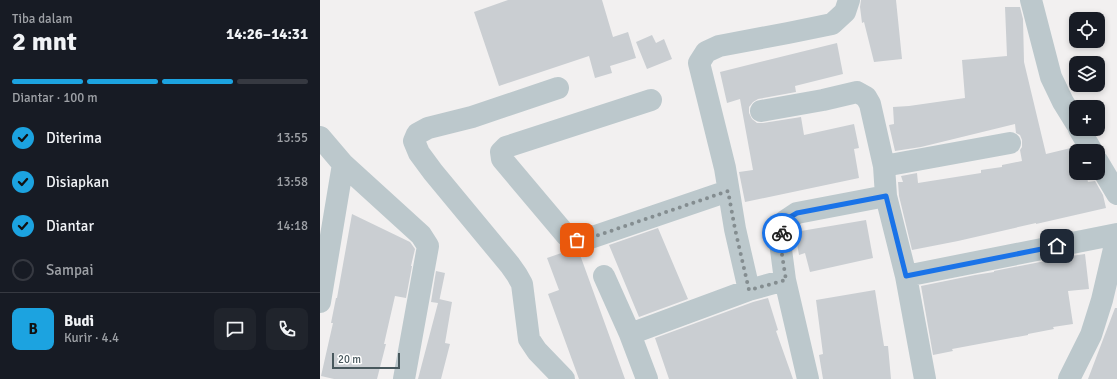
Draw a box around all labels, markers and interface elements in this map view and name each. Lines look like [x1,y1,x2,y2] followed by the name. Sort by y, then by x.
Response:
[12,11,73,27] text: Tiba dalam
[1069,12,1105,180] map controls
[1069,12,1105,48] button: locate
[226,25,308,43] text: 14:26–14:31
[12,26,77,58] text: 2 mnt
[1069,56,1105,92] button: layers
[12,90,98,106] text: Diantar · 100 m
[1069,100,1105,136] button: +
[12,127,34,149] icon: check
[46,129,102,147] text: Diterima
[276,130,308,146] text: 13:55
[1069,144,1105,180] button: −
[12,171,34,193] icon: check
[46,173,109,191] text: Disiapkan
[276,174,308,190] text: 13:58
[762,213,802,253] courier
[12,215,34,237] icon: check
[46,217,94,235] text: Diantar
[276,218,308,234] text: 14:18
[771,222,793,244] icon: bike
[560,223,594,257] pin
[566,229,588,251] icon: bag
[1040,229,1074,263] pin
[1046,235,1068,257] icon: home
[46,261,94,279] text: Sampai
[214,308,256,350] button: chat
[266,308,308,350] button: phone
[64,312,94,330] text: Budi
[28,320,38,338] text: B
[64,330,119,346] text: Kurir · 4.4
[332,351,400,370] scale bar
[338,353,361,366] text: 20 m

